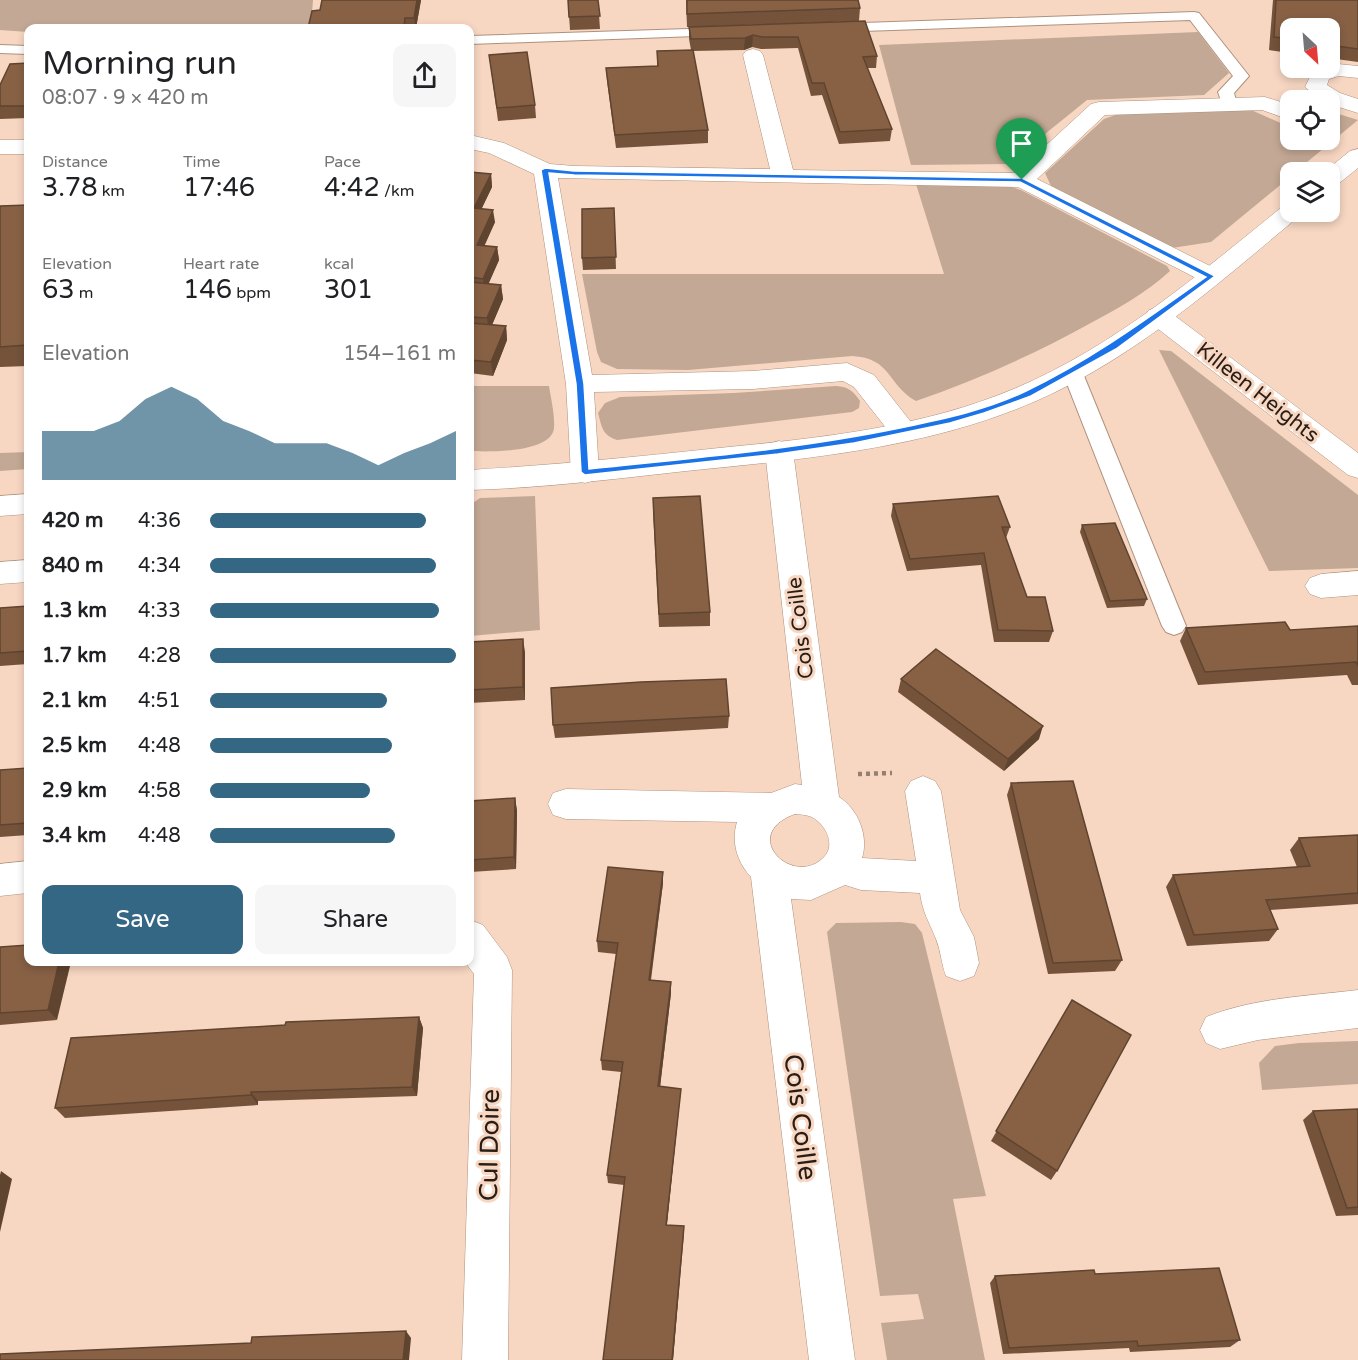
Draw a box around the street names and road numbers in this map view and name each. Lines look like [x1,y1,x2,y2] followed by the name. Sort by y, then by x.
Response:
[1192,337,1324,448] street label: Killeen Heights
[782,575,819,680] street label: Cois Coille
[777,1052,824,1182] street label: Cois Coille
[473,1089,506,1201] street label: Cul Doire

